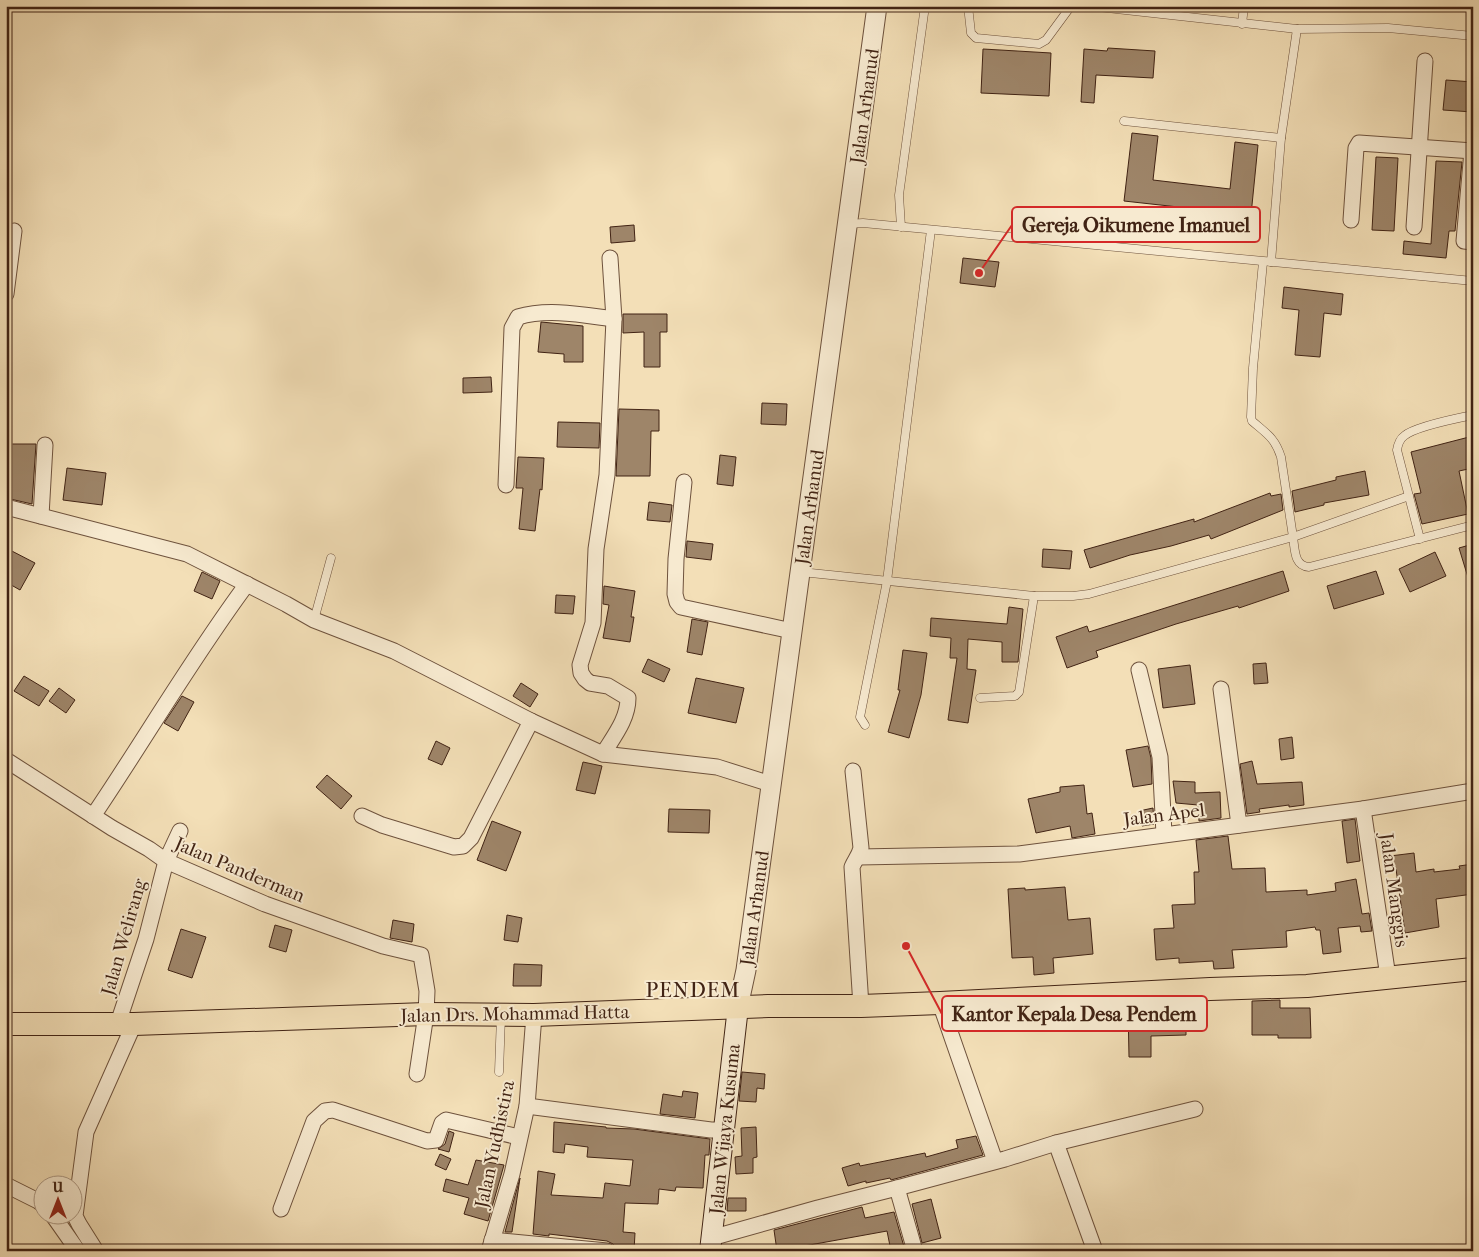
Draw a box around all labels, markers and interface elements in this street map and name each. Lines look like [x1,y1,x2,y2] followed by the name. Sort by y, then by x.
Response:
[846,46,884,167] street label: Jalan Arhanud
[1012,207,1260,242] callout: Gereja Oikumene Imanuel
[1022,214,1251,237] text: Gereja Oikumene Imanuel
[791,447,829,568] street label: Jalan Arhanud
[1120,799,1206,831] street label: Jalan Apel
[1375,830,1413,949] street label: Jalan Manggis
[169,832,308,907] street label: Jalan Panderman
[736,848,774,969] street label: Jalan Arhanud
[96,876,151,1000] street label: Jalan Welirang
[645,978,741,1002] district label: PENDEM
[942,996,1207,1031] callout: Kantor Kepala Desa Pendem
[398,1001,630,1027] street label: Jalan Drs. Mohammad Hatta
[951,1003,1197,1026] text: Kantor Kepala Desa Pendem
[705,1043,745,1217] street label: Jalan Wijaya Kusuma
[470,1078,519,1212] street label: Jalan Yudhistira
[32,1174,82,1224] north arrow
[52,1179,64,1196] text: U

